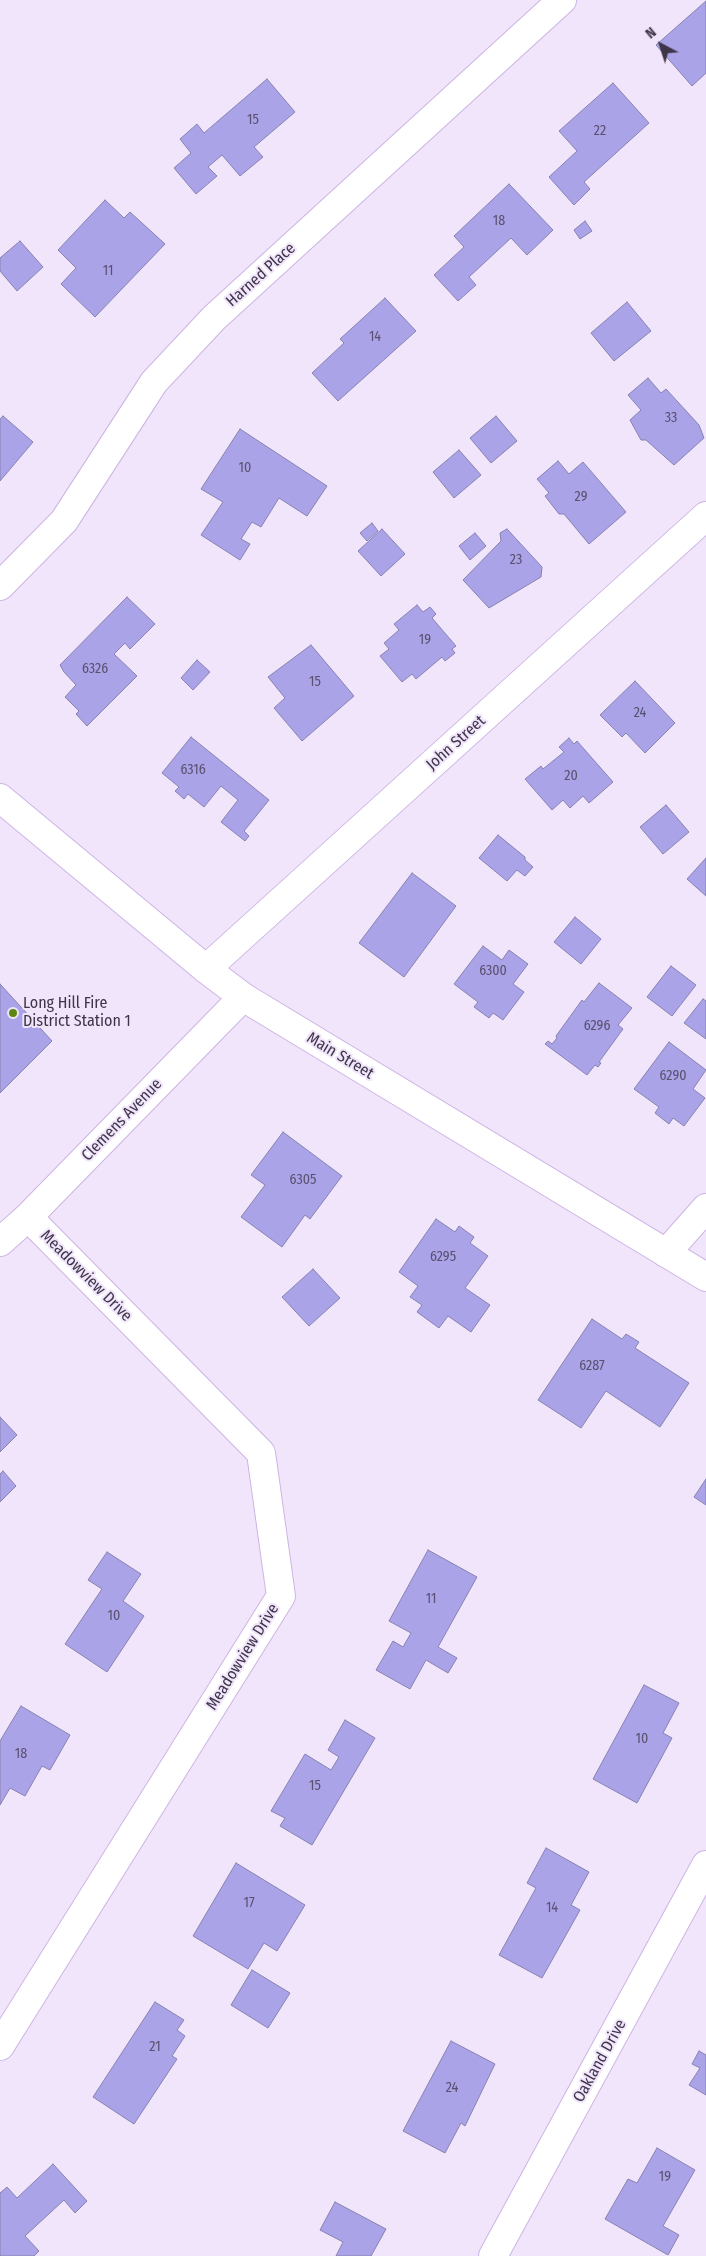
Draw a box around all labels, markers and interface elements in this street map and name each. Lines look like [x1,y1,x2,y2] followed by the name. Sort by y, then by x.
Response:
[636,20,686,70] north arrow
[642,24,660,42] text: N
[247,112,259,128] house number: 15
[594,123,606,139] house number: 22
[493,213,505,229] house number: 18
[222,239,300,311] street label: Harned Place
[103,263,113,279] house number: 11
[369,329,381,345] house number: 14
[665,410,677,426] house number: 33
[239,460,251,476] house number: 10
[575,489,587,505] house number: 29
[510,552,522,568] house number: 23
[419,632,431,648] house number: 19
[82,661,108,677] house number: 6326
[309,674,321,690] house number: 15
[634,705,646,721] house number: 24
[423,712,489,774] street label: John Street
[180,762,206,778] house number: 6316
[564,768,578,784] house number: 20
[479,963,507,979] house number: 6300
[23,994,131,1032] place label: Long Hill Fire District Station 1
[7,1007,19,1019] marker: Long Hill Fire District Station 1
[584,1018,610,1034] house number: 6296
[303,1029,377,1083] street label: Main Street
[660,1068,686,1084] house number: 6290
[78,1075,166,1165] street label: Clemens Avenue
[290,1172,316,1188] house number: 6305
[36,1226,136,1326] street label: Meadowview Drive
[430,1249,456,1265] house number: 6295
[579,1358,605,1374] house number: 6287
[426,1591,436,1607] house number: 11
[203,1600,283,1714] street label: Meadowview Drive
[108,1608,120,1624] house number: 10
[636,1731,648,1747] house number: 10
[15,1746,27,1762] house number: 18
[309,1778,321,1794] house number: 15
[243,1895,255,1911] house number: 17
[546,1900,558,1916] house number: 14
[569,2016,631,2106] street label: Oakland Drive
[149,2039,161,2055] house number: 21
[446,2080,458,2096] house number: 24
[659,2169,671,2185] house number: 19

